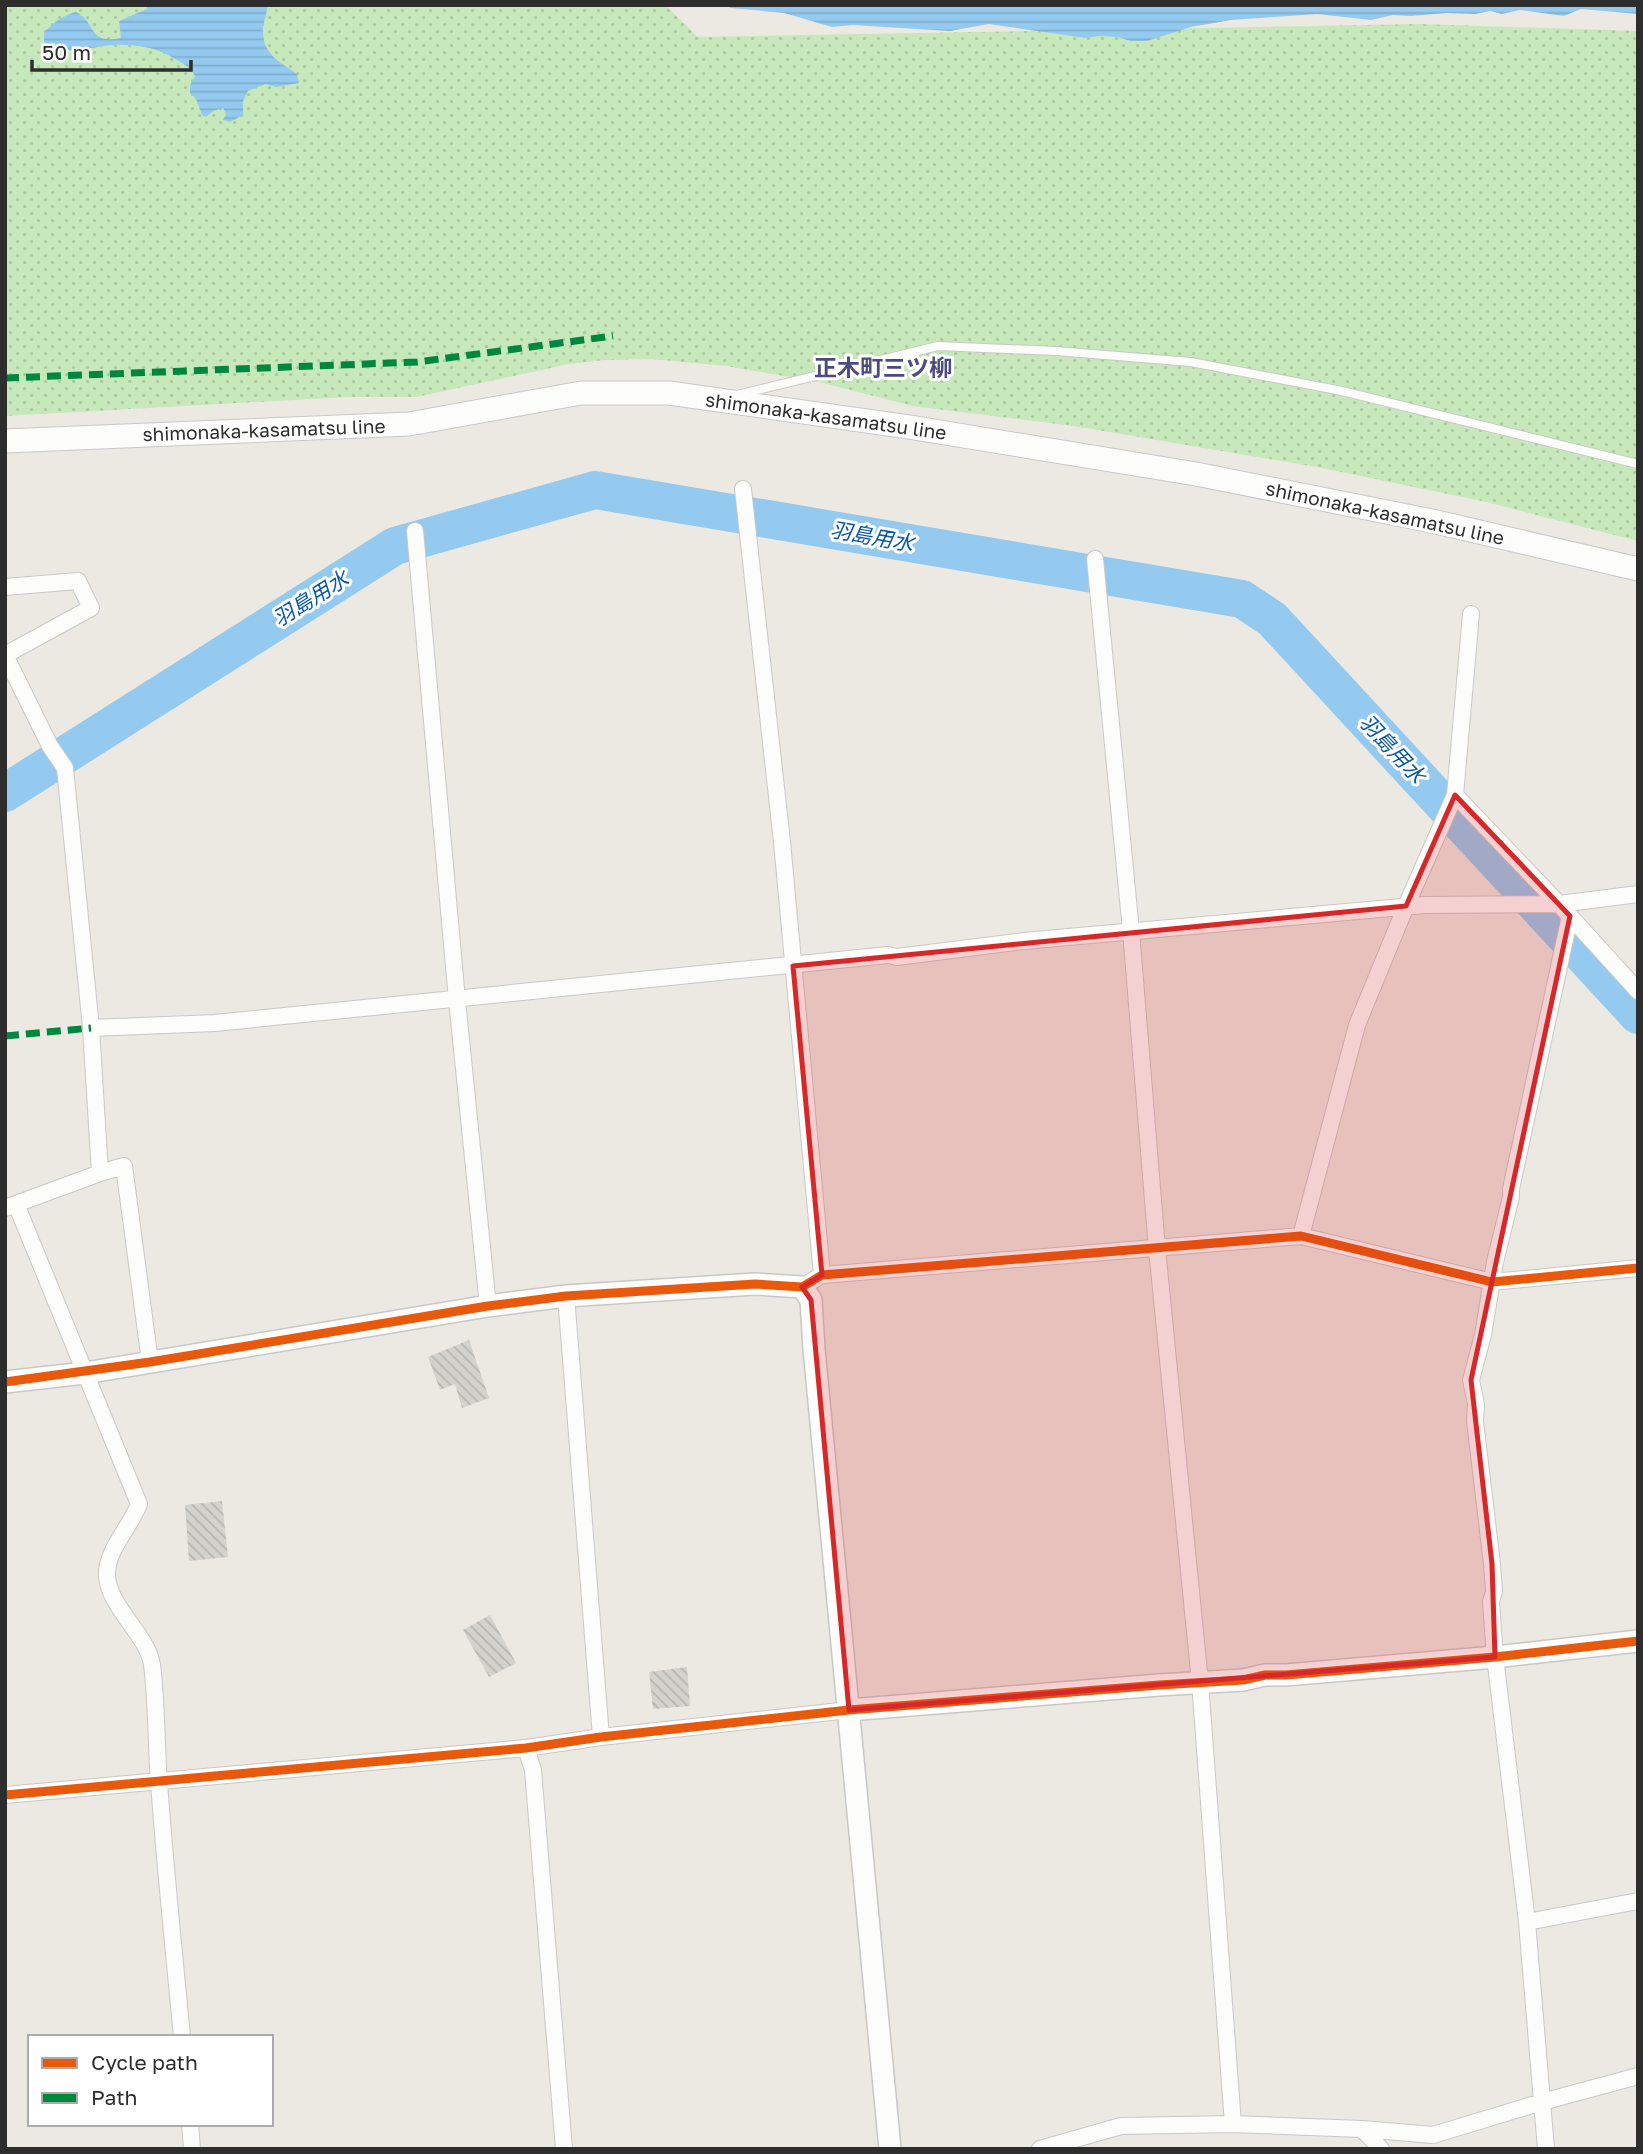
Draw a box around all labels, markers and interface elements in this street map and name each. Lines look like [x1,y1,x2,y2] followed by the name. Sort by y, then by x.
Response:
[32,28,191,72] scale bar
[42,39,91,65] text: 50 m
[814,353,952,381] district label: 正木町三ツ柳
[704,387,948,444] street label: shimonaka-kasamatsu line
[142,414,386,445] street label: shimonaka-kasamatsu line
[1264,476,1506,549] street label: shimonaka-kasamatsu line
[829,516,918,556] water label: 羽島用水
[268,564,355,631] water label: 羽島用水
[1355,709,1432,789] water label: 羽島用水
[28,2035,273,2126] legend
[91,2049,198,2075] text: Cycle path
[91,2084,138,2110] text: Path

